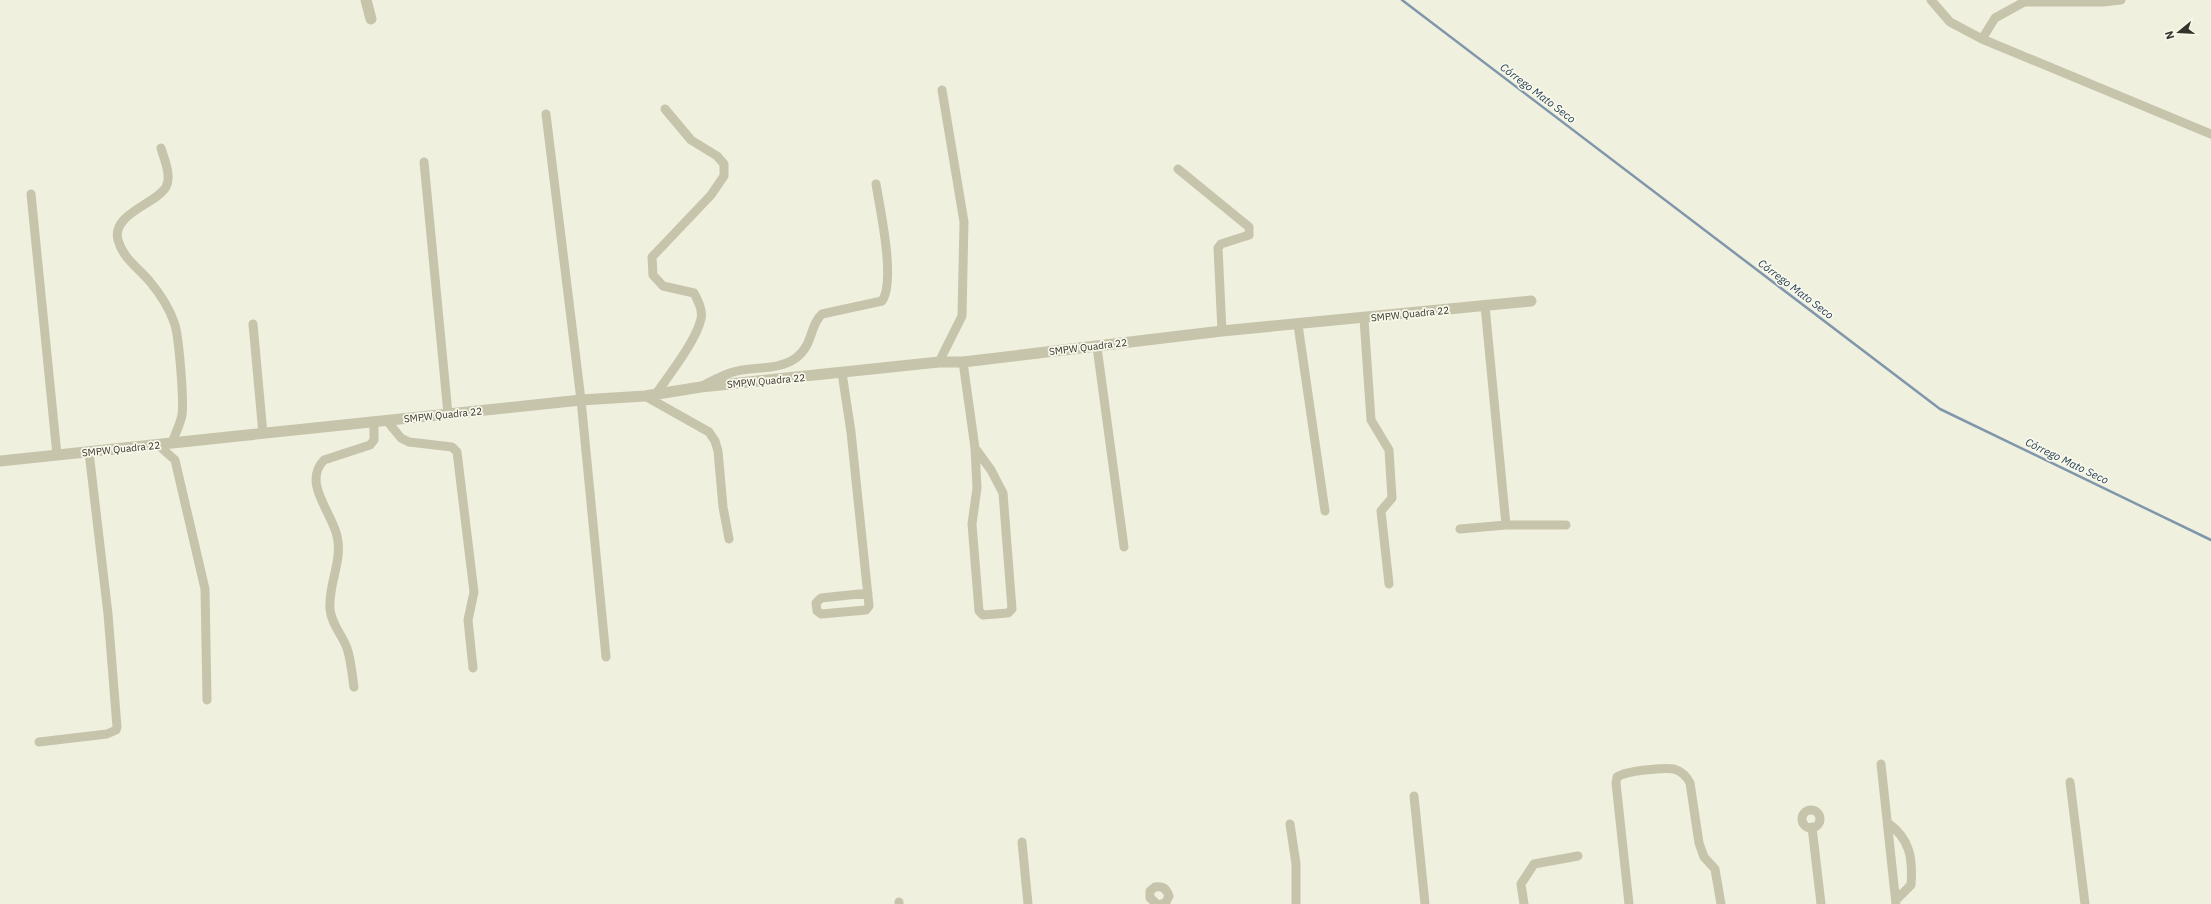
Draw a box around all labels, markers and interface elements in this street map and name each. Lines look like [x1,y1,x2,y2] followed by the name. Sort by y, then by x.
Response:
[2159,12,2199,52] north arrow
[2162,29,2177,41] text: N
[1497,60,1579,126] water label: Córrego Mato Seco
[1755,256,1837,322] water label: Córrego Mato Seco
[1370,303,1450,325] street label: SMPW Quadra 22
[1048,336,1128,358] street label: SMPW Quadra 22
[726,371,806,391] street label: SMPW Quadra 22
[403,404,483,426] street label: SMPW Quadra 22
[2023,435,2111,487] water label: Córrego Mato Seco
[81,438,161,460] street label: SMPW Quadra 22

